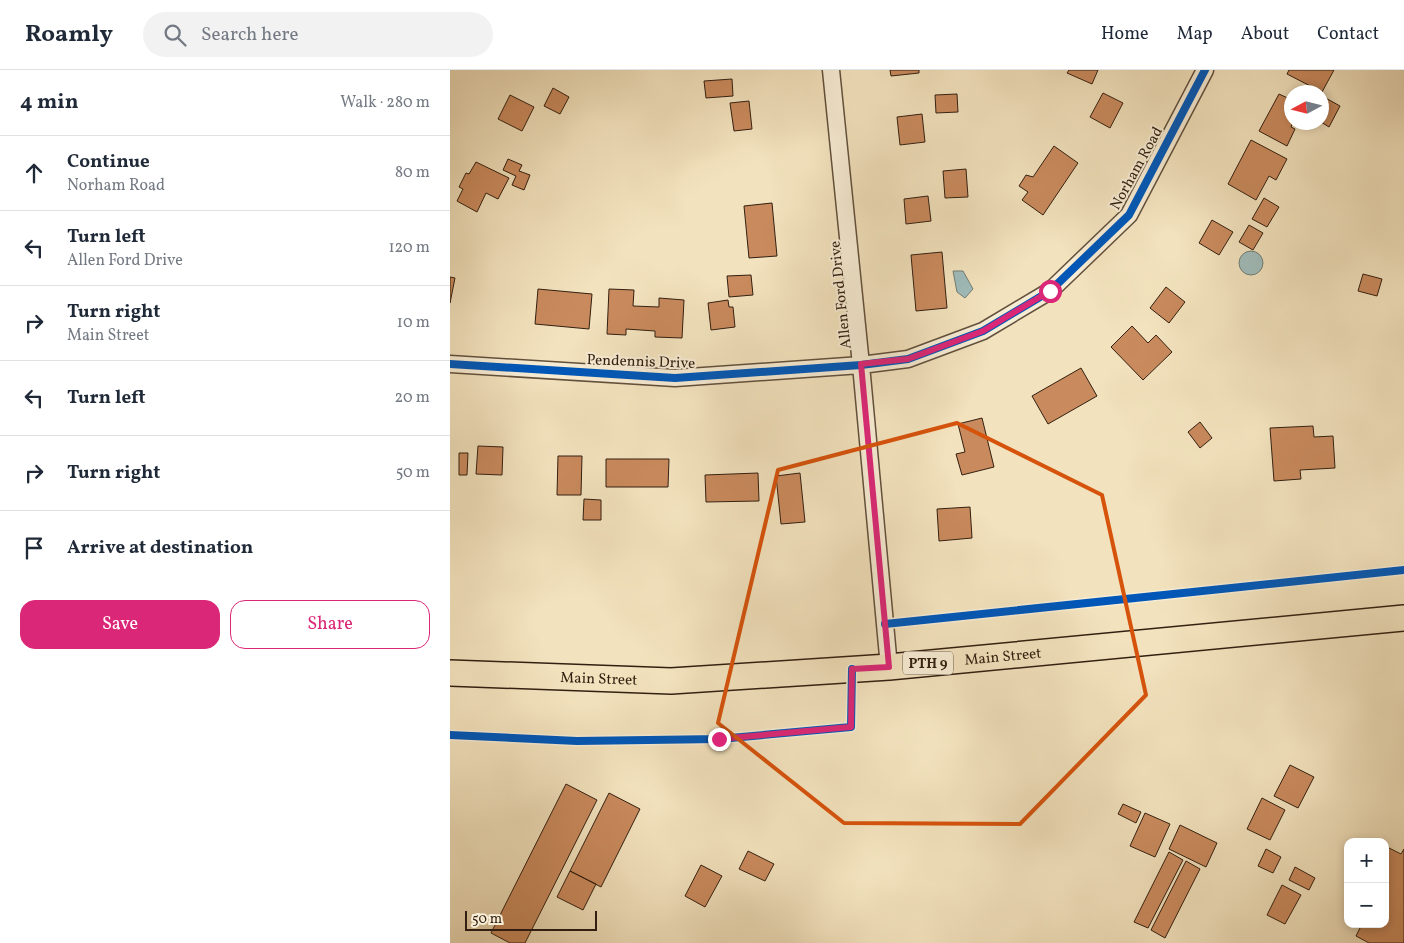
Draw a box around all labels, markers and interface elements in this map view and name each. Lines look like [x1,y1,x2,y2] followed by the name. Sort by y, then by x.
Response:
[143,12,493,57] search box
[25,18,113,52] text: Roamly
[161,21,189,49] icon: search
[201,22,298,48] text: Search here
[1101,22,1149,47] text: Home
[1177,22,1213,47] text: Map
[1241,22,1289,47] text: About
[1317,22,1379,47] text: Contact
[1284,85,1329,130] north arrow
[20,88,79,117] text: 4 min
[340,92,430,114] text: Walk · 280 m
[1106,123,1169,214] street label: Norham Road
[67,149,150,175] text: Continue
[20,159,48,187] icon: ahead
[395,162,430,184] text: 80 m
[67,175,165,197] text: Norham Road
[67,224,146,250] text: Turn left
[20,234,48,262] icon: left
[388,237,430,259] text: 120 m
[825,240,858,350] street label: Allen Ford Drive
[67,250,183,272] text: Allen Ford Drive
[1039,280,1062,303] route start
[67,299,160,325] text: Turn right
[20,309,48,337] icon: right
[397,312,430,334] text: 10 m
[67,325,149,347] text: Main Street
[586,350,696,375] street label: Pendennis Drive
[20,384,48,412] icon: left
[67,385,146,411] text: Turn left
[395,387,430,409] text: 20 m
[20,459,48,487] icon: right
[67,460,160,486] text: Turn right
[396,462,430,484] text: 50 m
[20,534,48,562] icon: arrive
[67,535,253,561] text: Arrive at destination
[20,600,220,649] button: Save
[230,600,430,649] button: Share
[964,644,1043,672] street label: Main Street
[903,652,953,674] road number: PTH 9
[560,668,638,692] street label: Main Street
[708,728,731,751] route end
[1344,838,1389,928] map controls
[1344,838,1389,883] button: +
[1344,883,1389,928] button: −
[465,908,598,931] scale bar
[472,910,502,929] text: 50 m

